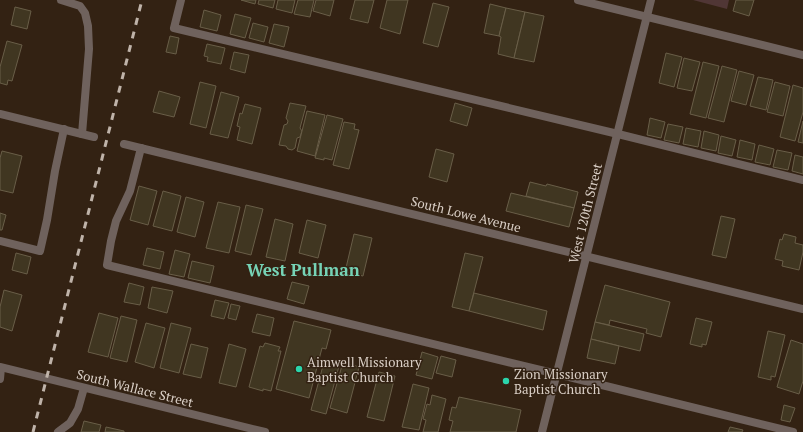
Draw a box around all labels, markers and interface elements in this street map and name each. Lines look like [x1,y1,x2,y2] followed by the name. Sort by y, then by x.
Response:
[564,161,606,265] street label: West 120th Street
[409,192,523,236] street label: South Lowe Avenue
[246,258,360,281] district label: West Pullman
[307,353,422,386] place label: Aimwell Missionary Baptist Church
[294,364,304,374] marker: Aimwell Missionary Baptist Church
[75,365,195,411] street label: South Wallace Street
[514,365,608,398] place label: Zion Missionary Baptist Church
[501,376,511,386] marker: Zion Missionary Baptist Church

